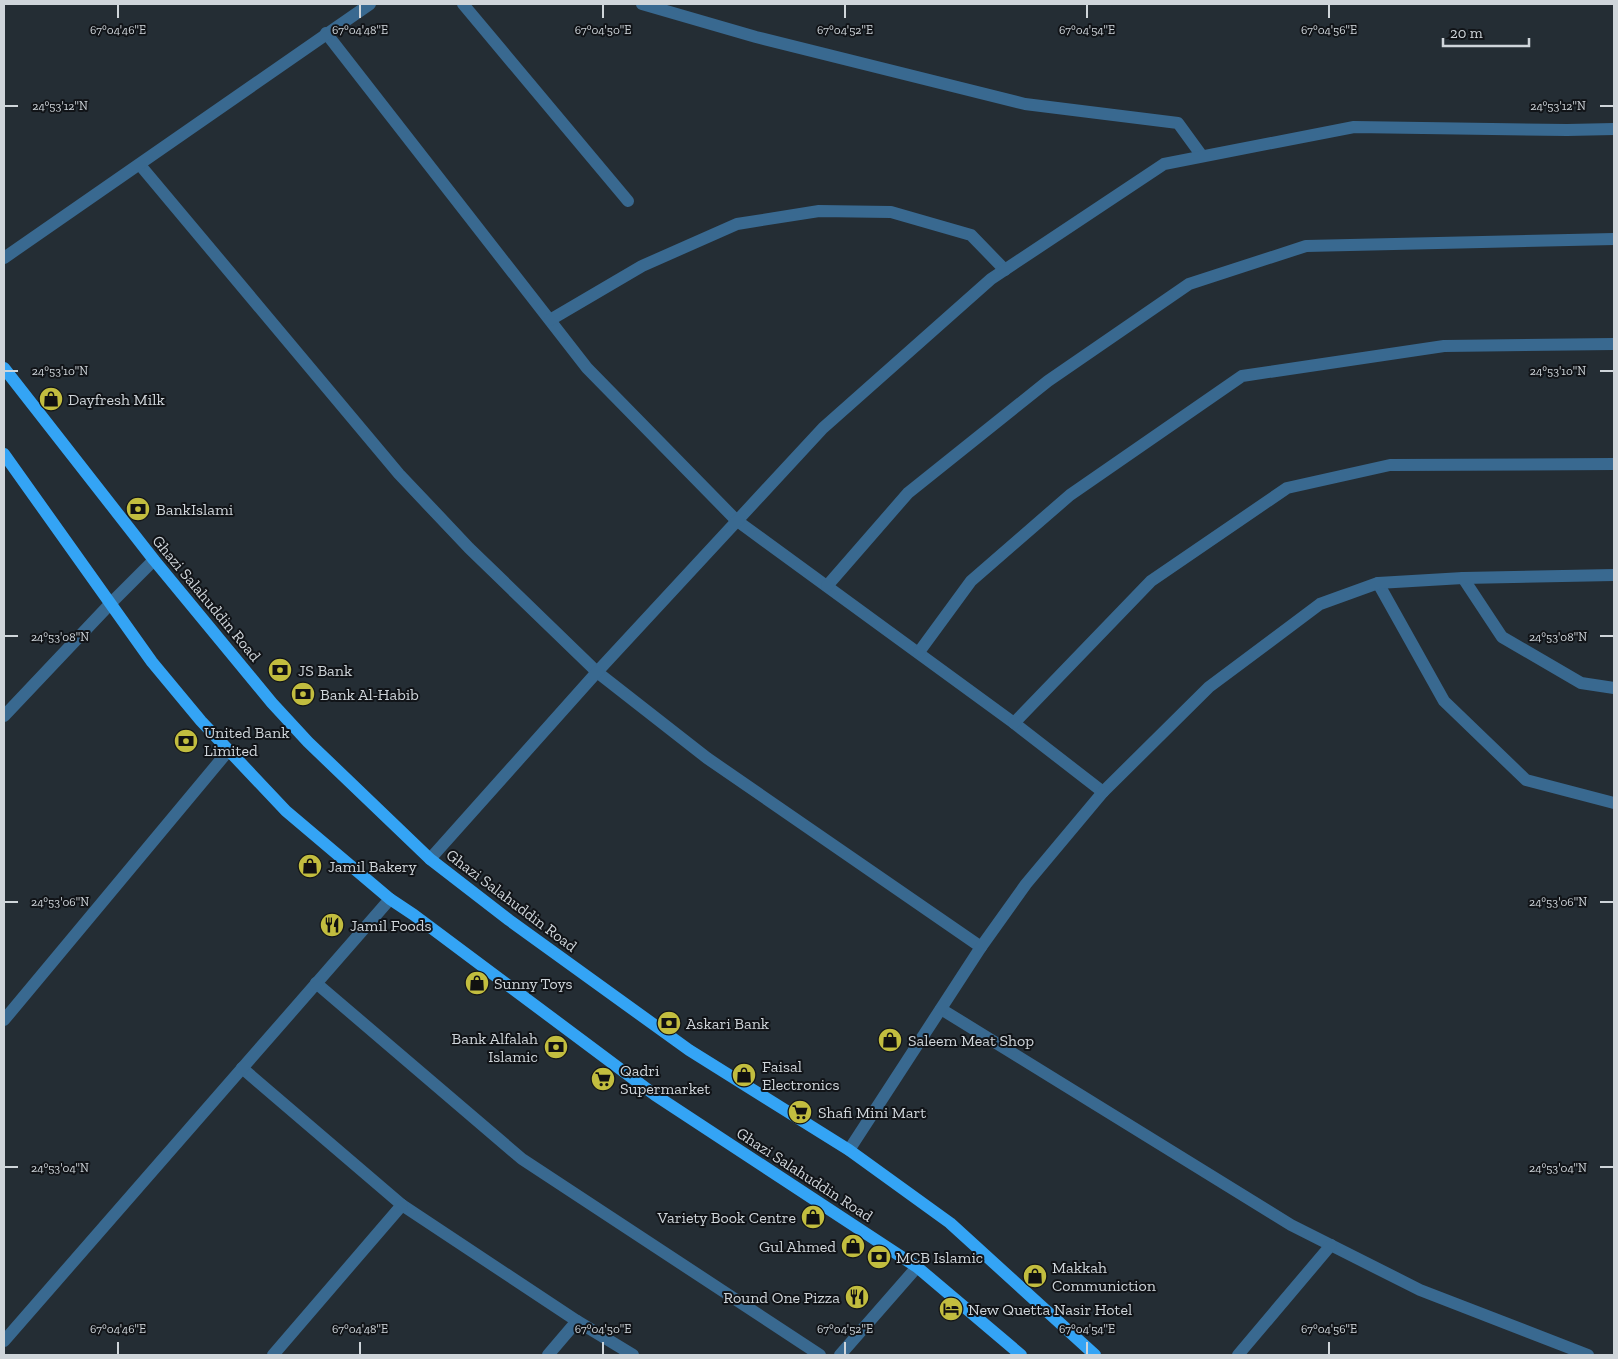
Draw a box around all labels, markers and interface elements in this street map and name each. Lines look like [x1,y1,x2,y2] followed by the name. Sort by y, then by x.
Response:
[1443,15,1529,47] scale bar
[90,23,146,37] text: 67°04'46"E
[332,23,388,37] text: 67°04'48"E
[575,23,631,37] text: 67°04'50"E
[817,23,873,37] text: 67°04'52"E
[1059,23,1115,37] text: 67°04'54"E
[1301,23,1357,37] text: 67°04'56"E
[1450,24,1483,42] text: 20 m
[32,99,88,113] text: 24°53'12"N
[1530,99,1586,113] text: 24°53'12"N
[32,364,88,378] text: 24°53'10"N
[1530,364,1586,378] text: 24°53'10"N
[38,386,64,412] shop icon: Dayfresh Milk
[68,390,165,409] place label: Dayfresh Milk
[125,496,151,522] bank icon: BankIslami
[156,500,234,519] place label: BankIslami
[148,531,265,665] street label: Ghazi Salahuddin Road
[31,630,89,644] text: 24°53'08"N
[1529,630,1587,644] text: 24°53'08"N
[267,657,293,683] bank icon: JS Bank
[298,661,353,680] place label: JS Bank
[290,681,316,707] bank icon: Bank Al-Habib
[320,685,419,704] place label: Bank Al-Habib
[204,723,290,760] place label: United Bank Limited
[173,728,199,754] bank icon: United Bank Limited
[443,845,581,956] street label: Ghazi Salahuddin Road
[297,853,323,879] shop icon: Jamil Bakery
[328,857,417,876] place label: Jamil Bakery
[31,895,89,909] text: 24°53'06"N
[1529,895,1587,909] text: 24°53'06"N
[319,912,345,938] restaurant icon: Jamil Foods
[350,916,432,935] place label: Jamil Foods
[464,970,490,996] shop icon: Sunny Toys
[494,974,572,993] place label: Sunny Toys
[656,1010,682,1036] bank icon: Askari Bank
[686,1014,770,1033] place label: Askari Bank
[877,1027,903,1053] shop icon: Saleem Meat Shop
[452,1029,538,1066] place label: Bank Alfalah Islamic
[908,1031,1034,1050] place label: Saleem Meat Shop
[543,1034,569,1060] bank icon: Bank Alfalah Islamic
[762,1057,840,1094] place label: Faisal Electronics
[620,1061,710,1098] place label: Qadri Supermarket
[731,1062,757,1088] shop icon: Faisal Electronics
[590,1066,616,1092] supermarket icon: Qadri Supermarket
[787,1099,813,1125] supermarket icon: Shafi Mini Mart
[818,1103,926,1122] place label: Shafi Mini Mart
[733,1123,877,1226] street label: Ghazi Salahuddin Road
[31,1161,89,1175] text: 24°53'04"N
[1529,1161,1587,1175] text: 24°53'04"N
[800,1204,826,1230] shop icon: Variety Book Centre
[657,1208,796,1227] place label: Variety Book Centre
[840,1233,866,1259] shop icon: Gul Ahmed
[759,1237,836,1256] place label: Gul Ahmed
[866,1244,892,1270] bank icon: MCB Islamic
[896,1248,983,1267] place label: MCB Islamic
[1052,1258,1157,1295] place label: Makkah Communiction
[1022,1263,1048,1289] shop icon: Makkah Communiction
[844,1284,870,1310] restaurant icon: Round One Pizza
[723,1288,840,1307] place label: Round One Pizza
[938,1296,964,1322] hotel icon: New Quetta Nasir Hotel
[968,1300,1132,1319] place label: New Quetta Nasir Hotel
[90,1322,146,1336] text: 67°04'46"E
[332,1322,388,1336] text: 67°04'48"E
[575,1322,631,1336] text: 67°04'50"E
[817,1322,873,1336] text: 67°04'52"E
[1059,1322,1115,1336] text: 67°04'54"E
[1301,1322,1357,1336] text: 67°04'56"E

